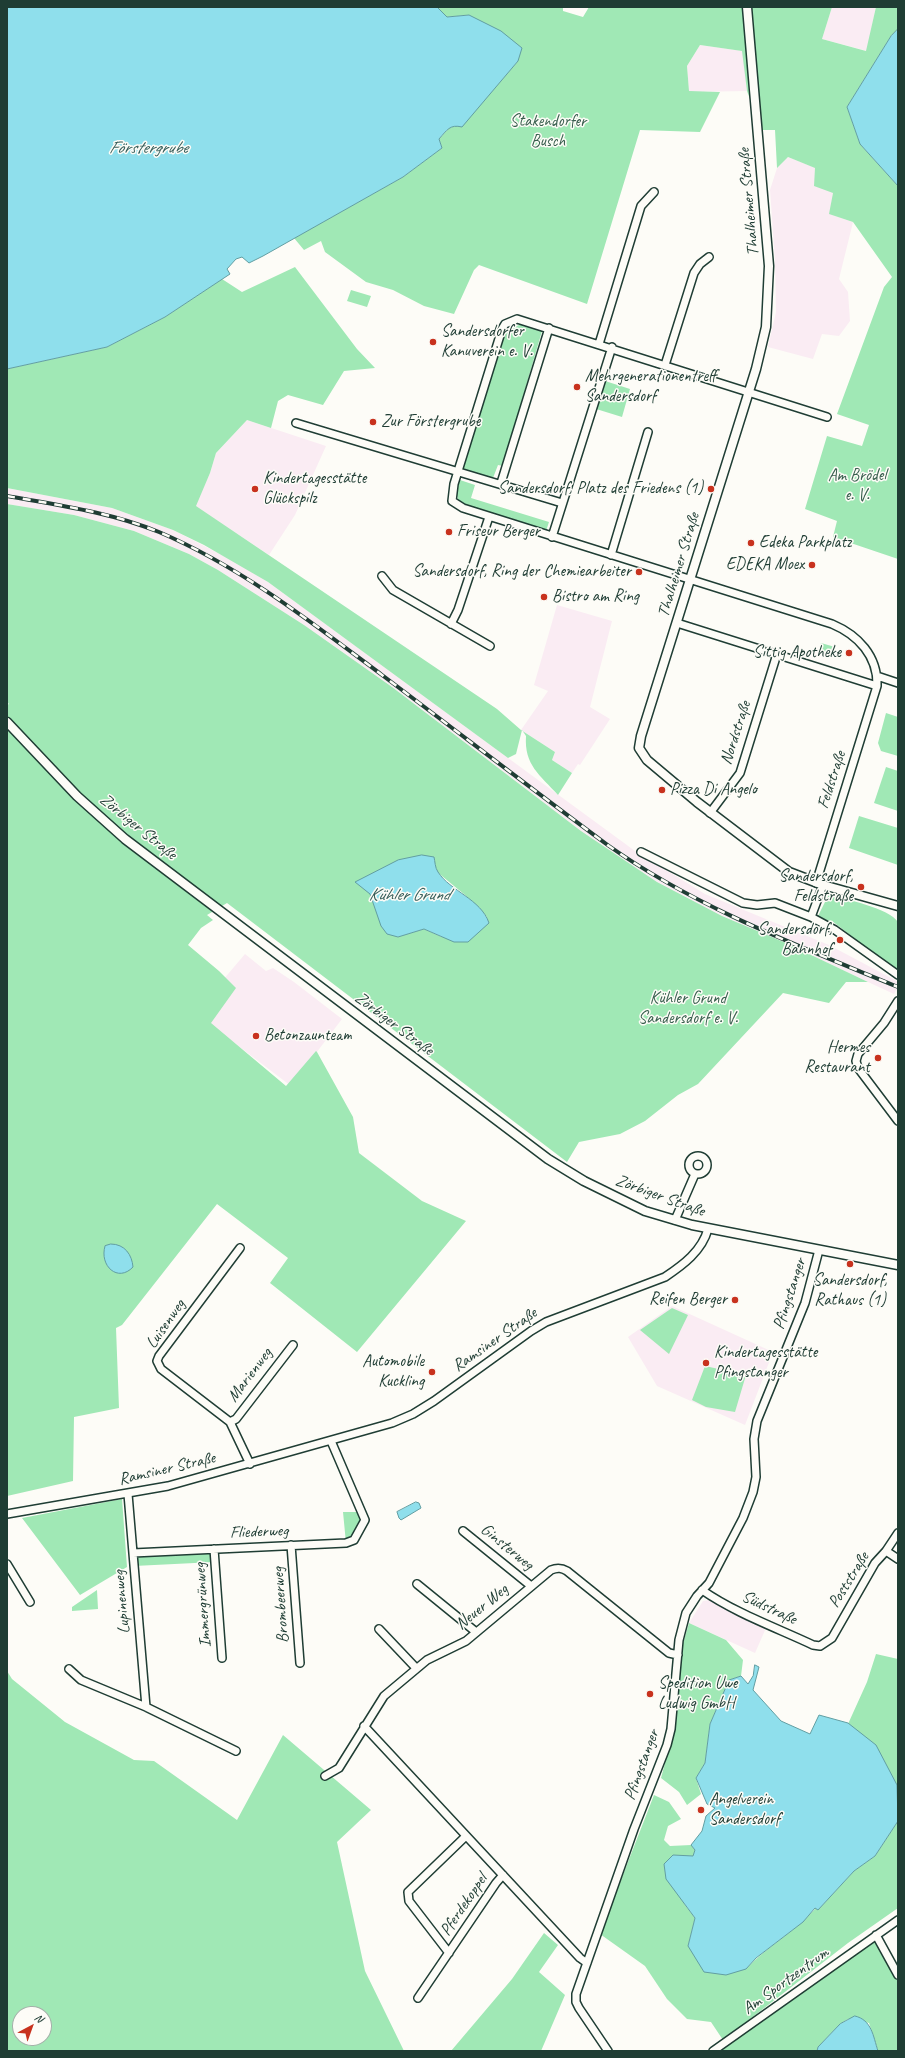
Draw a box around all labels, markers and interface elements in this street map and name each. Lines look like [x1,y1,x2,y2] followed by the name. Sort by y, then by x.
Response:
[510,112,586,152] park label: Stakendorfer Busch
[109,137,187,159] water label: Förstergrube
[734,147,764,257] street label: Thalheimer Straße
[441,322,533,362] place label: Sandersdorfer Kanuverein e. V.
[428,337,438,347] marker: Sandersdorfer Kanuverein e. V.
[585,367,716,407] place label: Mehrgenerationentreff Sandersdorf
[572,382,582,392] marker: Mehrgenerationentreff Sandersdorf
[381,412,480,432] place label: Zur Förstergrube
[368,417,378,427] marker: Zur Förstergrube
[828,466,886,506] park label: Am Brödel e. V.
[263,469,366,509] place label: Kindertagesstätte Glückspilz
[498,479,703,499] place label: Sandersdorf, Platz des Friedens (1)
[250,484,260,494] marker: Kindertagesstätte Glückspilz
[706,484,716,494] marker: Sandersdorf, Platz des Friedens (1)
[653,510,705,620] street label: Thalheimer Straße
[457,522,540,542] place label: Friseur Berger
[444,527,454,537] marker: Friseur Berger
[759,533,851,553] place label: Edeka Parkplatz
[746,538,756,548] marker: Edeka Parkplatz
[726,555,804,575] place label: EDEKA Moex
[807,560,817,570] marker: EDEKA Moex
[412,562,631,582] place label: Sandersdorf, Ring der Chemiearbeiter
[634,567,644,577] marker: Sandersdorf, Ring der Chemiearbeiter
[552,587,639,607] place label: Bistro am Ring
[539,592,549,602] marker: Bistro am Ring
[753,643,841,663] place label: Sittig Apotheke
[844,648,854,658] marker: Sittig Apotheke
[716,699,756,767] street label: Nordstraße
[813,749,851,811] street label: Feldstraße
[670,780,757,800] place label: Pizza Di Angelo
[657,785,667,795] marker: Pizza Di Angelo
[95,790,181,864] street label: Zörbiger Straße
[779,867,853,907] place label: Sandersdorf, Feldstraße
[856,882,866,892] marker: Sandersdorf, Feldstraße
[369,884,449,906] water label: Kühler Grund
[758,920,832,960] place label: Sandersdorf, Bahnhof
[835,935,845,945] marker: Sandersdorf, Bahnhof
[351,988,437,1060] street label: Zörbiger Straße
[638,989,738,1029] park label: Kühler Grund Sandersdorf e. V.
[264,1026,352,1046] place label: Betonzaunteam
[251,1031,261,1041] marker: Betonzaunteam
[804,1038,870,1078] place label: Hermes Restaurant
[873,1053,883,1063] marker: Hermes Restaurant
[613,1170,707,1222] street label: Zörbiger Straße
[769,1256,811,1332] street label: Pfingstanger
[845,1259,855,1269] marker: Sandersdorf, Rathaus (1)
[813,1271,887,1311] place label: Sandersdorf, Rathaus (1)
[649,1290,727,1310] place label: Reifen Berger
[142,1295,190,1353] street label: Luisenweg
[730,1295,740,1305] marker: Reifen Berger
[449,1303,541,1377] street label: Ramsiner Straße
[714,1343,817,1383] place label: Kindertagesstätte Pfingstanger
[223,1344,277,1406] street label: Marienweg
[362,1352,424,1392] place label: Automobile Kuckling
[701,1358,711,1368] marker: Kindertagesstätte Pfingstanger
[427,1367,437,1377] marker: Automobile Kuckling
[117,1448,217,1490] street label: Ramsiner Straße
[476,1519,538,1575] street label: Ginsterweg
[230,1521,288,1543] street label: Fliederweg
[824,1549,874,1611] street label: Poststraße
[190,1562,216,1648] street label: Immergrünweg
[268,1566,294,1644] street label: Brombeerweg
[109,1569,135,1635] street label: Lupinenweg
[452,1580,512,1634] street label: Neuer Weg
[738,1586,800,1630] street label: Südstraße
[658,1674,737,1714] place label: Spedition Uwe Ludwig GmbH
[645,1689,655,1699] marker: Spedition Uwe Ludwig GmbH
[620,1727,664,1803] street label: Pfingstanger
[709,1790,780,1830] place label: Angelverein Sandersdorf
[696,1805,706,1815] marker: Angelverein Sandersdorf
[436,1870,492,1940] street label: Pferdekoppel
[739,1943,833,2019] street label: Am Sportzentrum
[12,2006,52,2046] north arrow
[32,2010,46,2025] text: N

